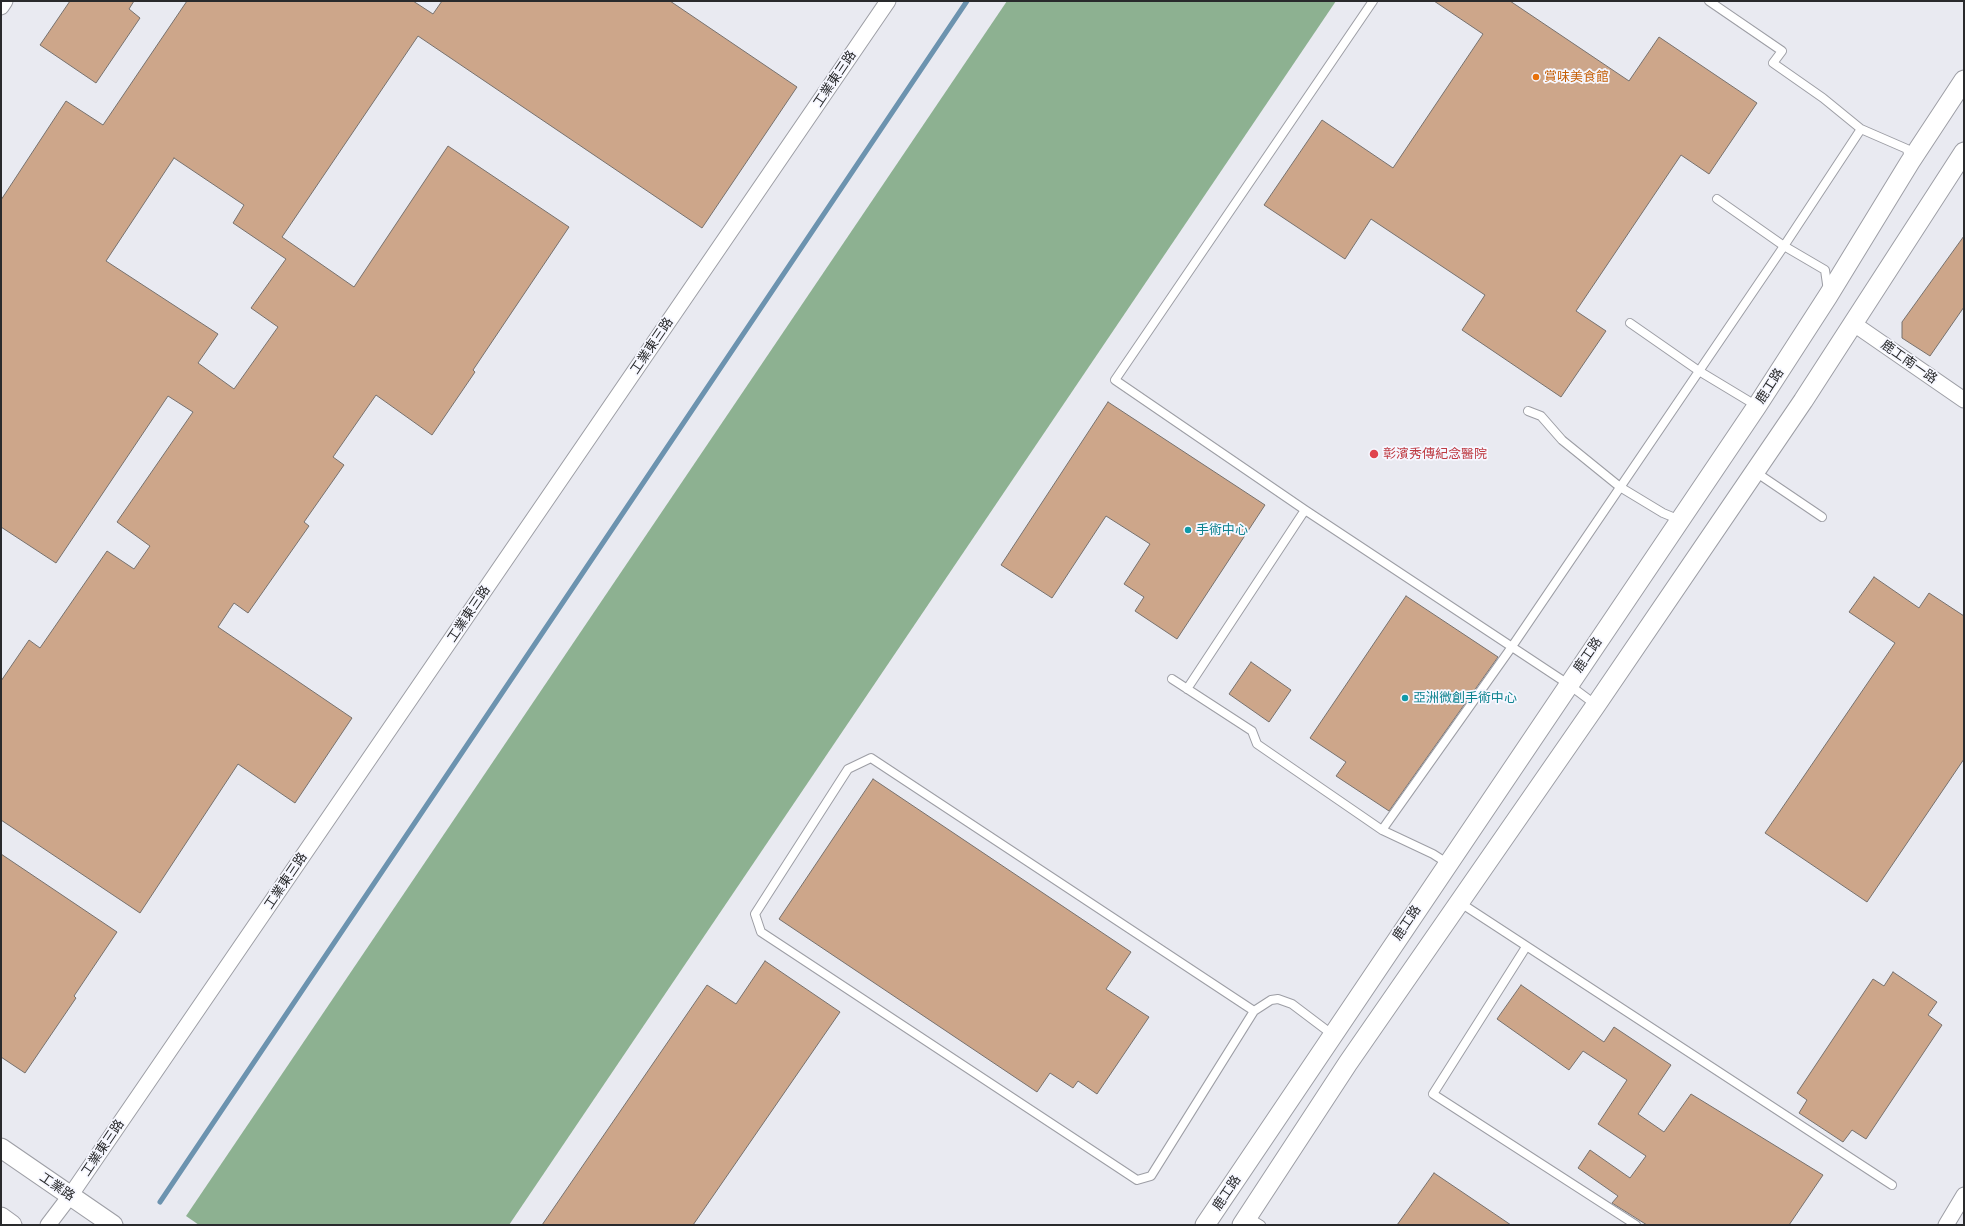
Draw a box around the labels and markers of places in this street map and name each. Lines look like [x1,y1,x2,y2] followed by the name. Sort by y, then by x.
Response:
[1544,69,1609,85] place label: 賞味美食館
[1531,72,1541,82] marker: 賞味美食館
[1383,446,1487,462] place label: 彰濱秀傳紀念醫院
[1368,448,1380,460] marker: 彰濱秀傳紀念醫院
[1196,522,1248,538] place label: 手術中心
[1183,525,1193,535] marker: 手術中心
[1413,690,1517,706] place label: 亞洲微創手術中心
[1400,693,1410,703] marker: 亞洲微創手術中心

